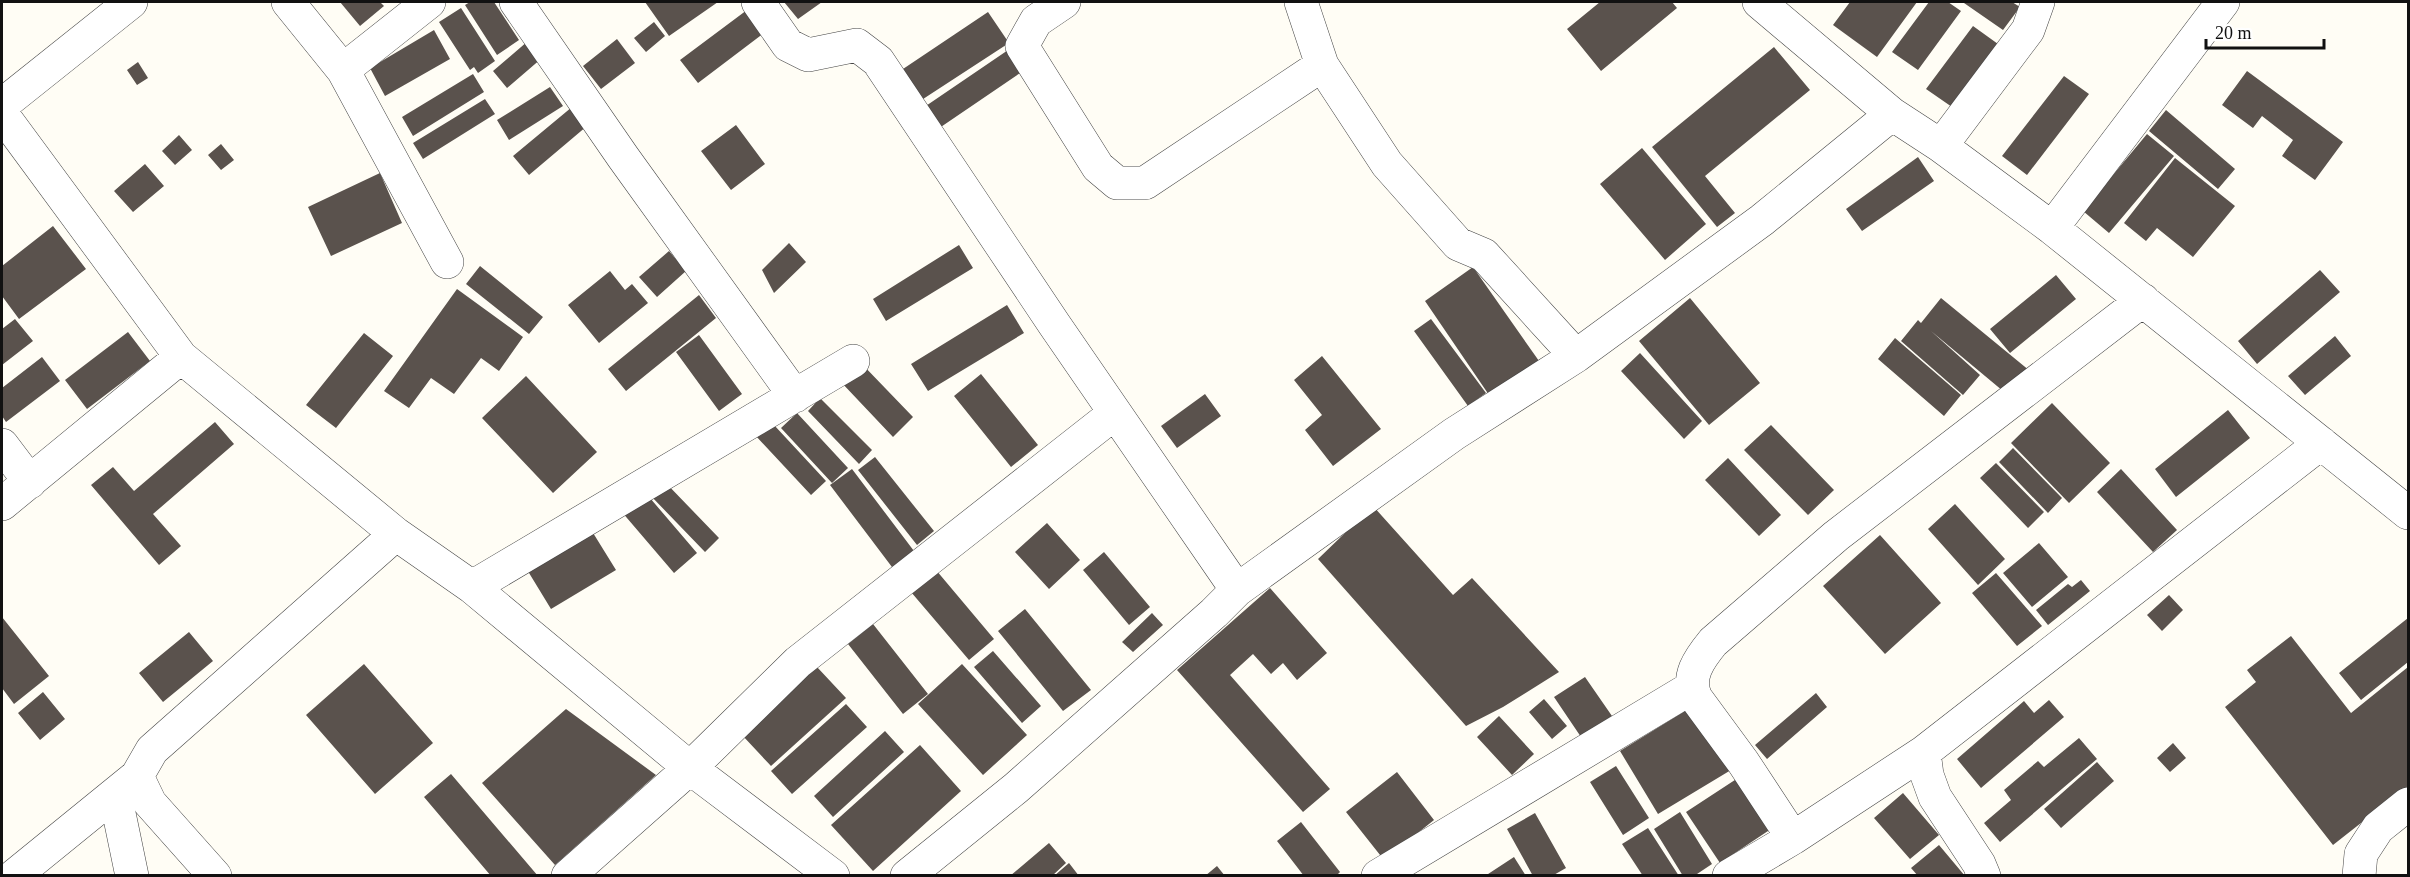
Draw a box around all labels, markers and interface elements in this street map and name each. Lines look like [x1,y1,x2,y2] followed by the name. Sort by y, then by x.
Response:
[2206,12,2324,50] scale bar
[2215,23,2252,43] text: 20 m

